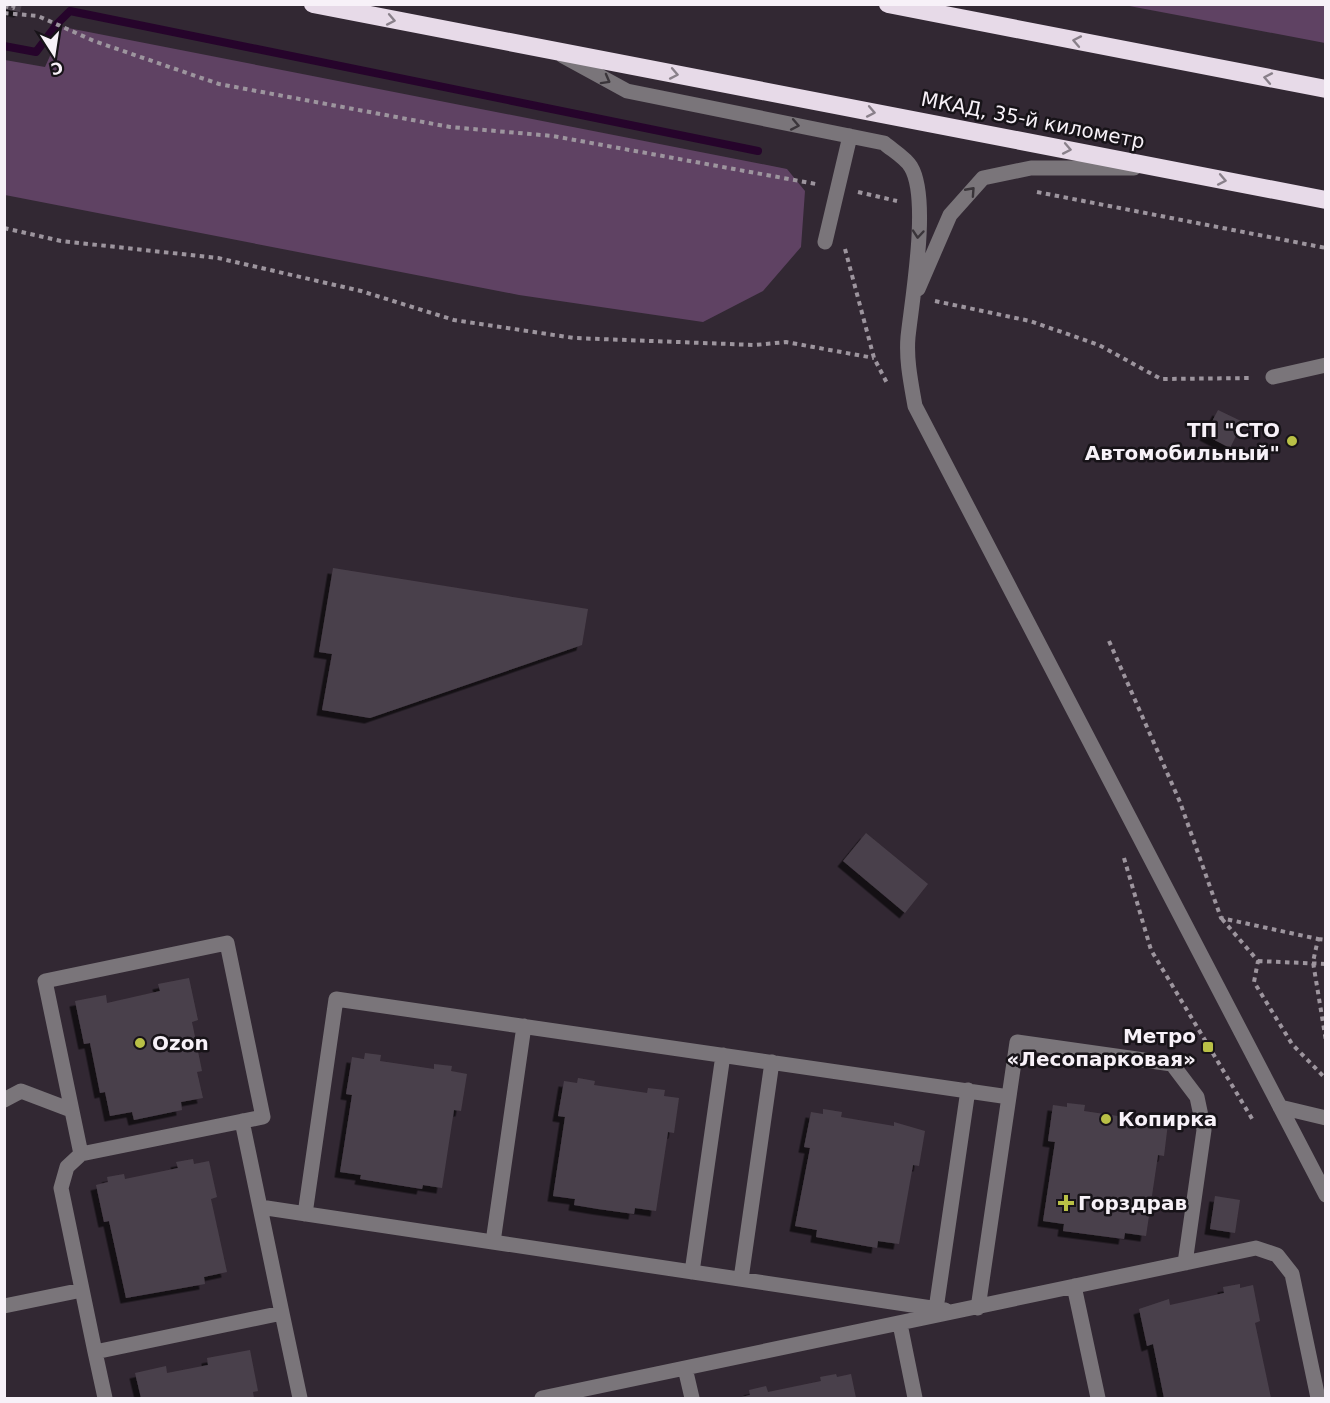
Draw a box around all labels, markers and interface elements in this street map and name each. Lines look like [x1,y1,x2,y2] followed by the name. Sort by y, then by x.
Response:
[386,13,396,26] one-way arrow
[24,24,84,84] north arrow
[1072,35,1082,48] one-way arrow
[49,58,65,79] text: С
[669,67,679,80] one-way arrow
[1263,72,1273,85] one-way arrow
[600,73,610,84] one-way arrow
[919,87,1147,153] street label: МКАД, 35-й километр
[865,105,875,118] one-way arrow
[789,118,799,131] one-way arrow
[1062,142,1072,155] one-way arrow
[1217,173,1227,186] one-way arrow
[964,187,975,198] one-way arrow
[912,229,925,238] one-way arrow
[1085,418,1280,465] place label: ТП "СТО Автомобильный"
[1285,434,1299,448] marker: ТП "СТО Автомобильный"
[1006,1024,1196,1071] place label: Метро «Лесопарковая»
[152,1031,209,1055] place label: Ozon
[133,1036,147,1050] marker: Ozon
[1201,1040,1215,1054] marker: Метро «Лесопарковая»
[1118,1107,1217,1131] place label: Копирка
[1099,1112,1113,1126] marker: Копирка
[1078,1191,1187,1215] place label: Горздрав
[1059,1196,1073,1210] marker: Горздрав

